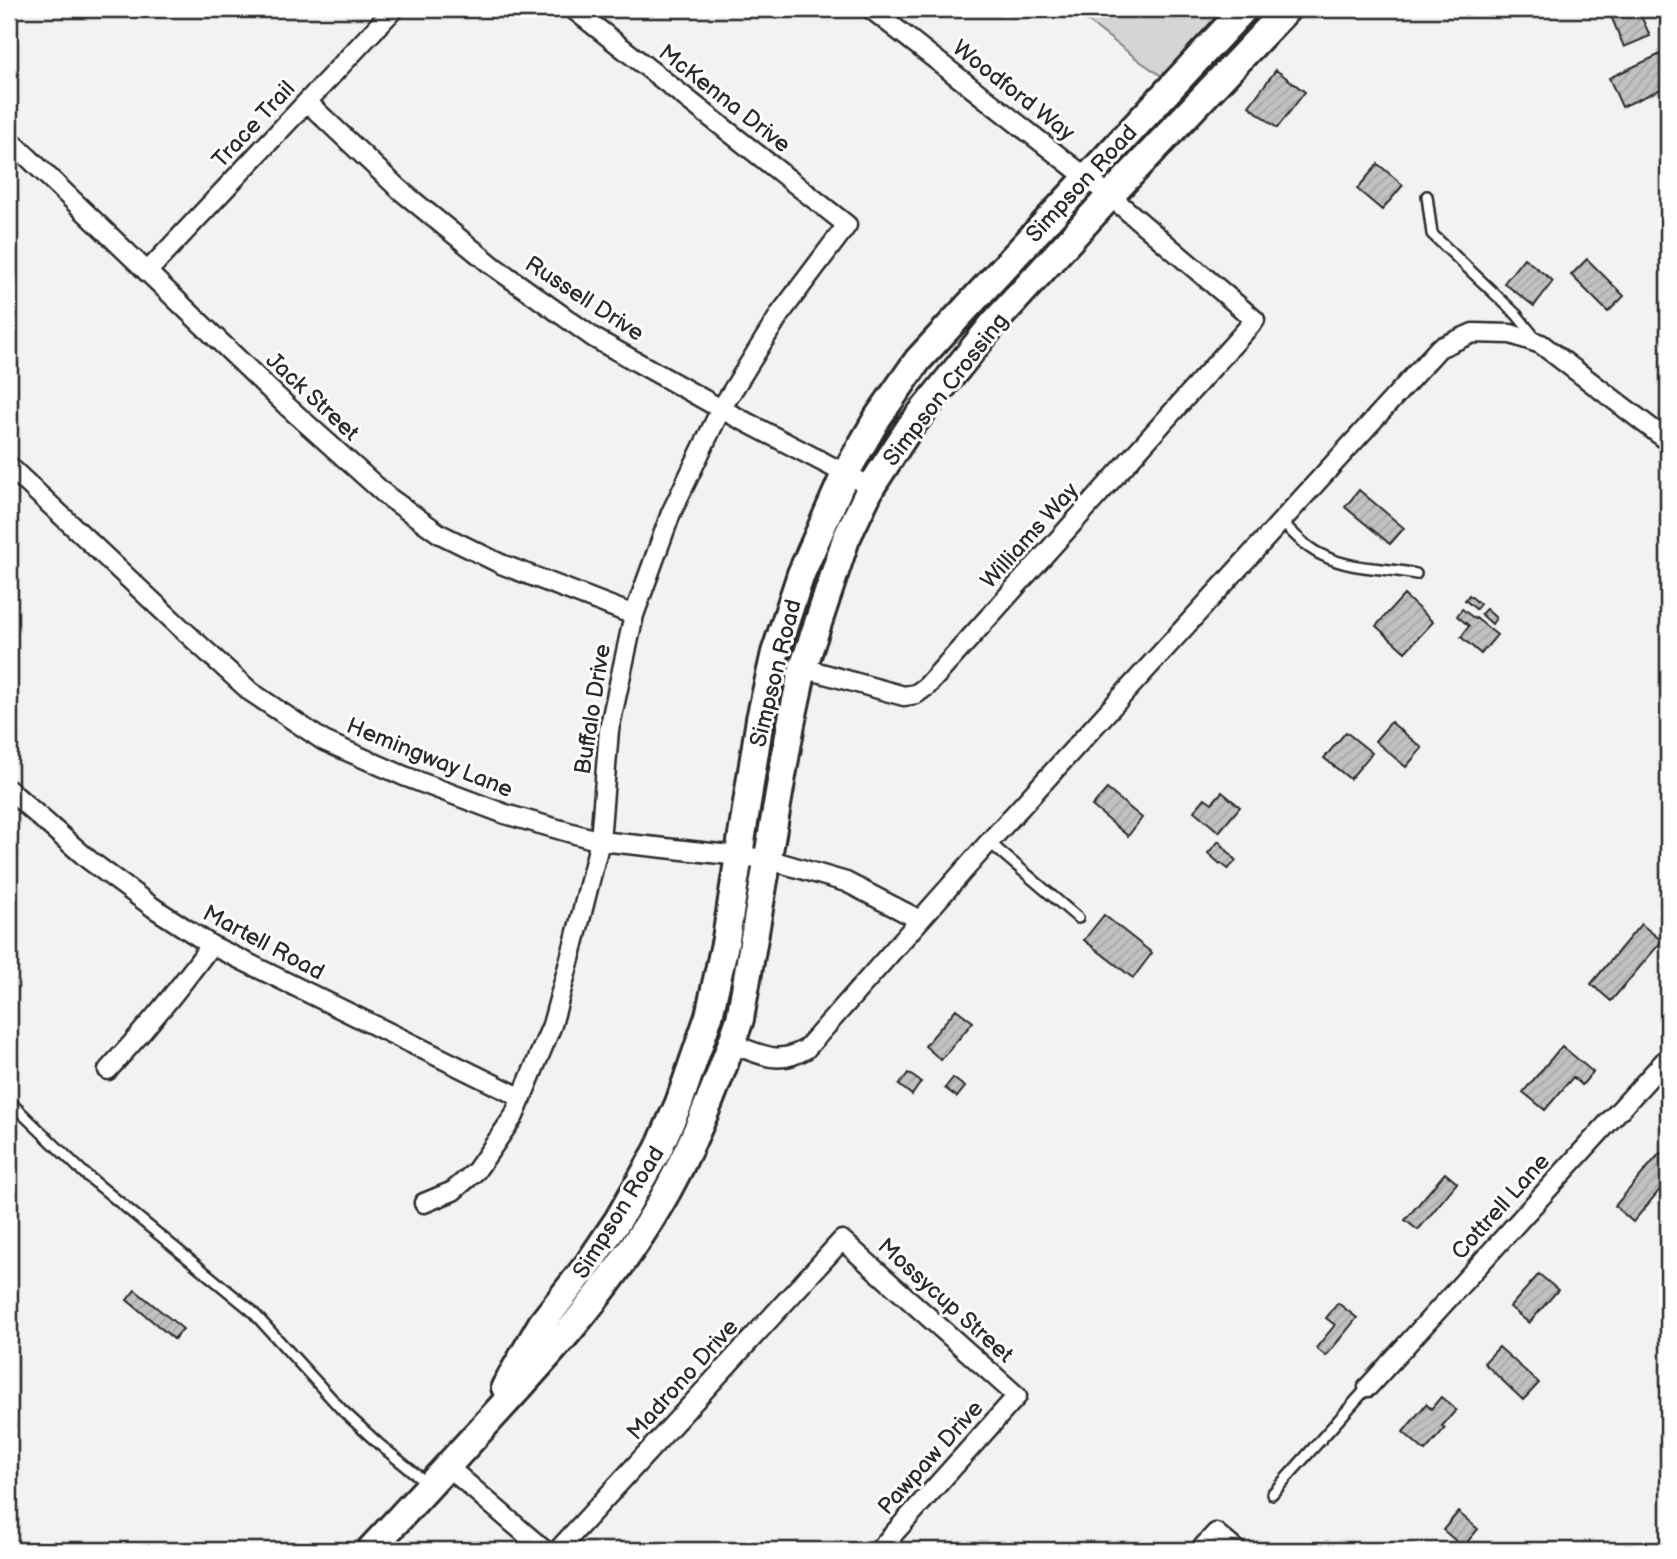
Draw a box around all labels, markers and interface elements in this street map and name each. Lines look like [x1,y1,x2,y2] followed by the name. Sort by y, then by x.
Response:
[947,34,1081,148] street label: Woodford Way
[653,39,796,159] street label: McKenna Drive
[206,75,301,174] street label: Trace Trail
[1020,119,1143,248] street label: Simpson Road
[520,250,649,348] street label: Russell Drive
[877,307,1014,472] street label: Simpson Crossing
[260,347,365,447] street label: Jack Street
[975,477,1085,594] street label: Williams Way
[744,597,808,750] street label: Simpson Road
[569,642,617,776] street label: Buffalo Drive
[342,712,517,804] street label: Hemingway Lane
[198,899,329,987] street label: Martell Road
[567,1141,671,1284] street label: Simpson Road
[1446,1148,1556,1266] street label: Cottrell Lane
[872,1232,1019,1369] street label: Mossycup Street
[621,1313,744,1446] street label: Madrono Drive
[872,1395,989,1521] street label: Pawpaw Drive

